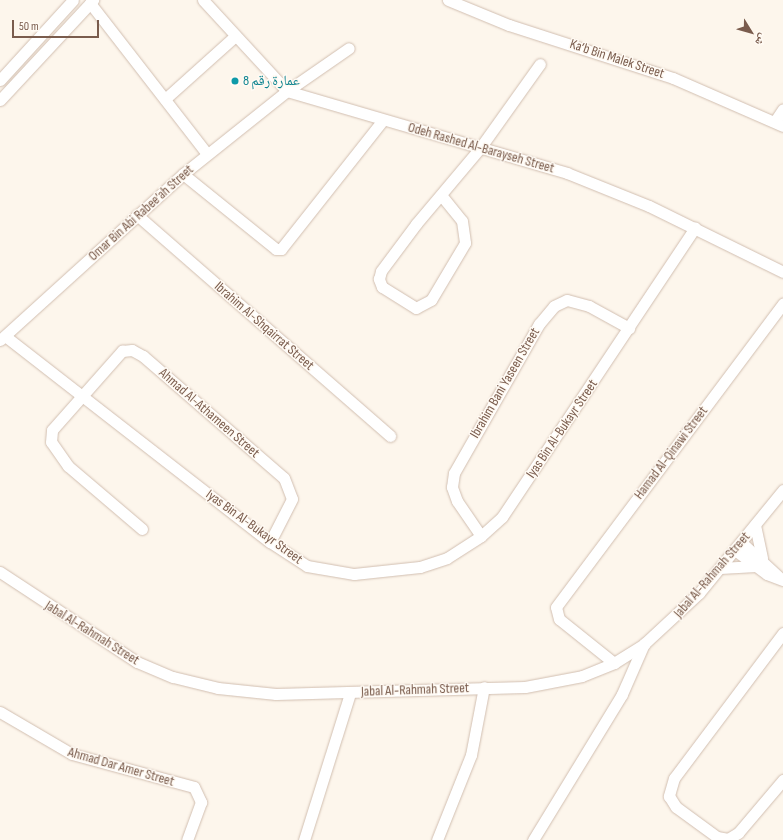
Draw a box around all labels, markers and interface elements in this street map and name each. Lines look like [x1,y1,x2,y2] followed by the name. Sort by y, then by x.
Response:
[14,12,101,38] scale bar
[731,12,771,52] north arrow
[19,19,39,34] text: 50 m
[752,31,770,48] text: ش
[568,36,666,82] street label: Ka’b Bin Malek Street
[243,73,300,89] place label: عمارة رقم 8
[230,76,240,86] marker: عمارة رقم 8
[406,119,556,177] street label: Odeh Rashed Al-Barayseh Street
[85,161,197,265] street label: Omar Bin Abi Rabee’ah Street
[211,278,317,374] street label: Ibrahim Al-Shqairrat Street
[467,325,543,441] street label: Ibrahim Bani Yaseen Street
[155,365,263,461] street label: Ahmad Al-Athameen Street
[523,376,601,482] street label: Iyas Bin Al-Bukayr Street
[631,403,711,503] street label: Hamad Al-Qinawi Street
[202,486,306,568] street label: Iyas Bin Al-Bukayr Street
[670,529,754,621] street label: Jabal Al-Rahmah Street
[42,597,142,669] street label: Jabal Al-Rahmah Street
[361,680,469,700] street label: Jabal Al-Rahmah Street
[66,744,176,790] street label: Ahmad Dar Amer Street

